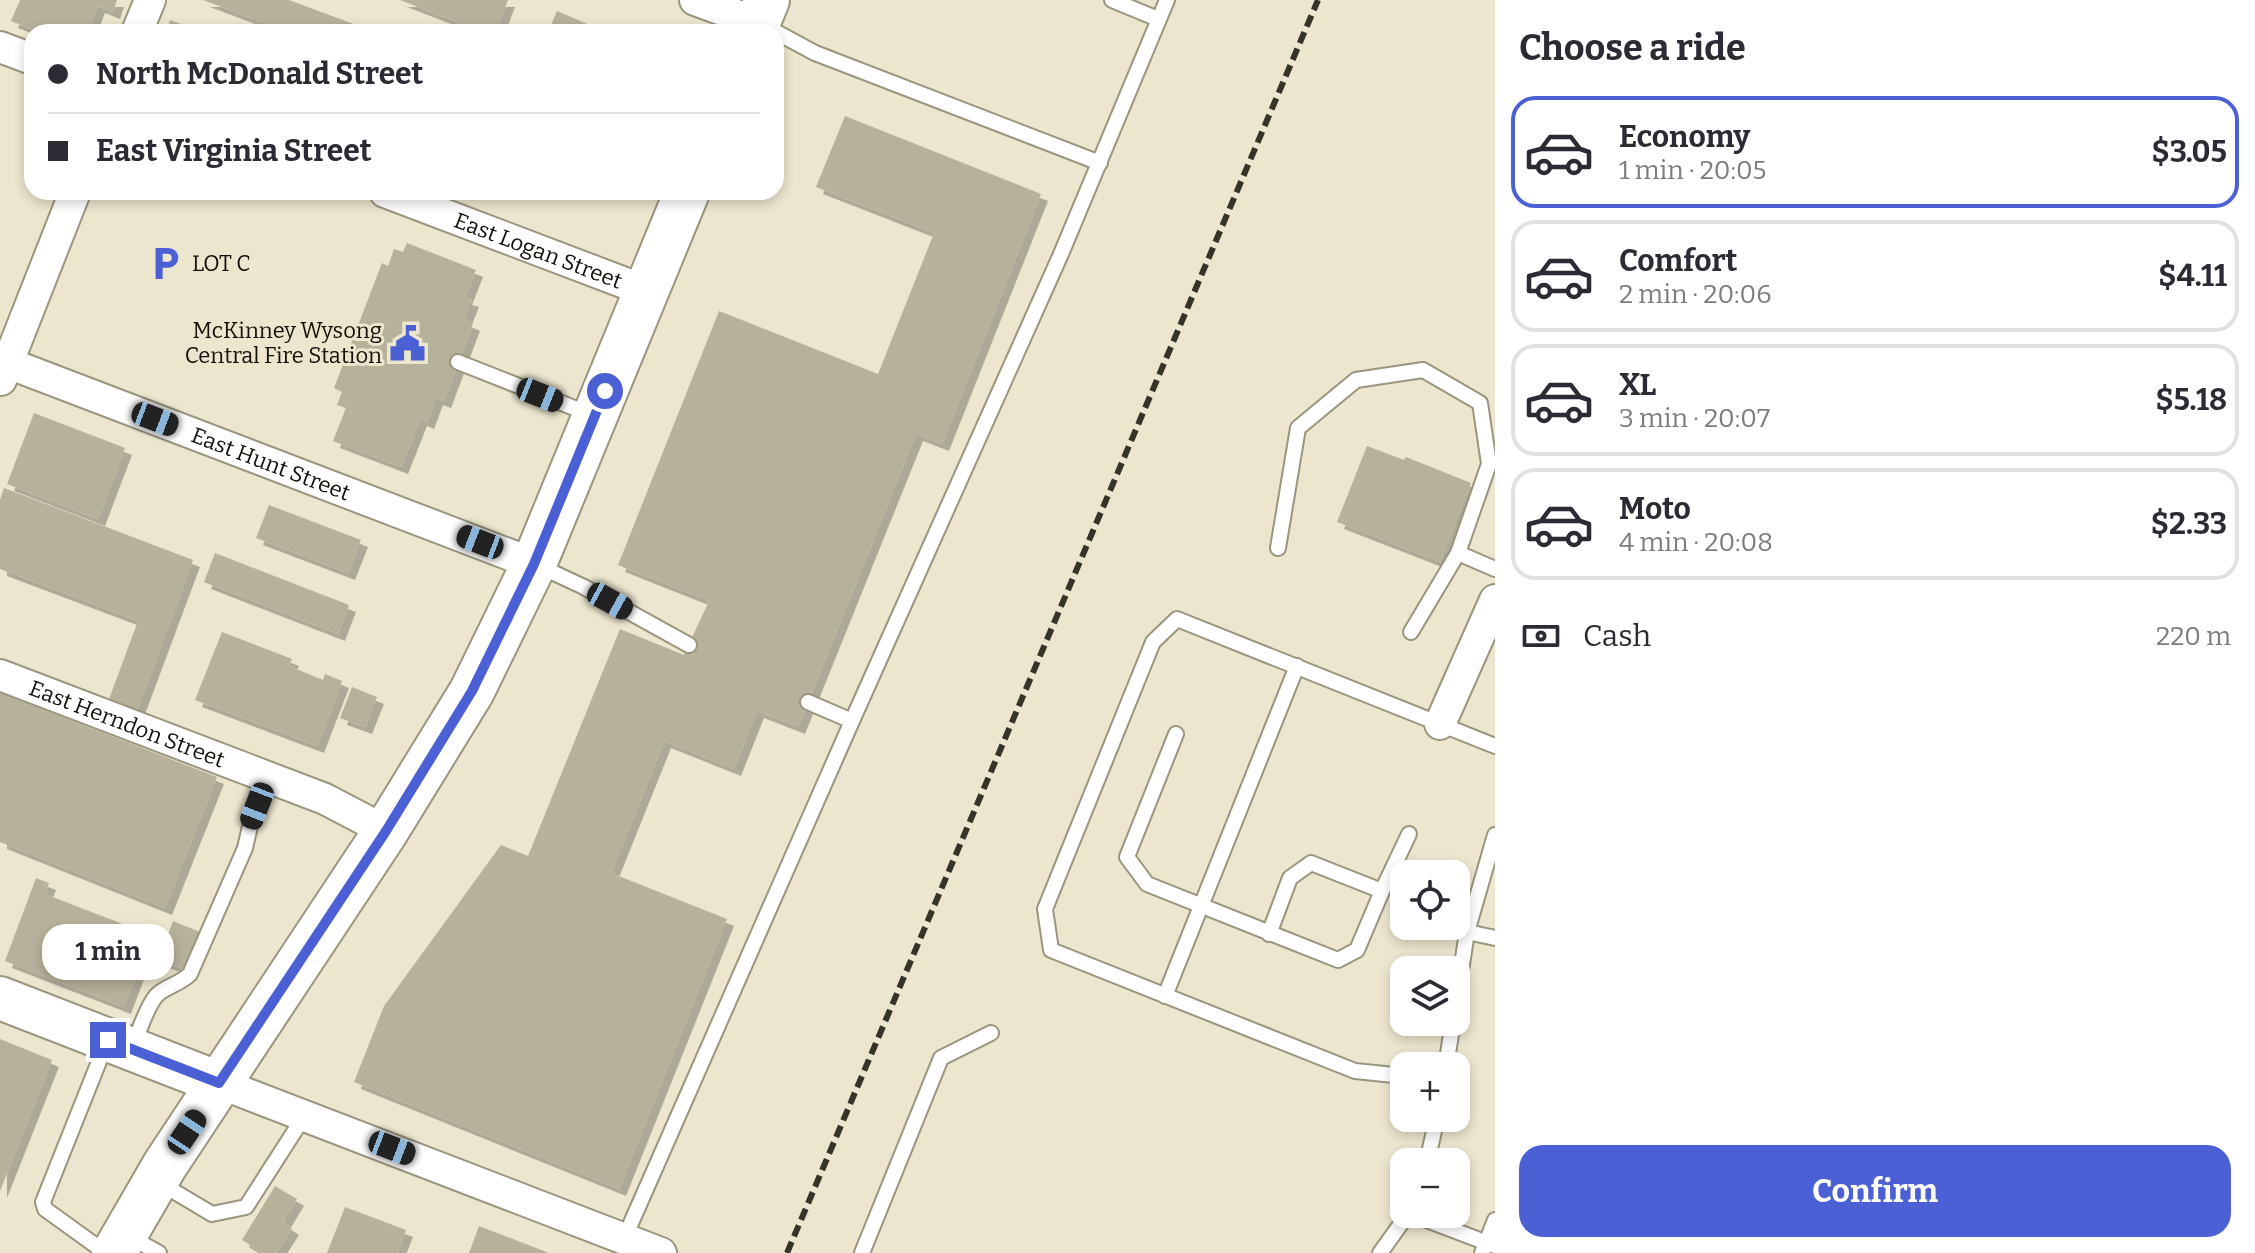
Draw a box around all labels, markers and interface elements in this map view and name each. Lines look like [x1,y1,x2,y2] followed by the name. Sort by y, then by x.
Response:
[1519,26,1746,70] text: Choose a ride
[96,56,423,92] text: North McDonald Street
[1523,116,1595,188] icon: car
[1619,119,1750,155] text: Economy
[96,133,372,169] text: East Virginia Street
[2152,134,2227,170] text: $3.05
[1619,155,1767,186] text: 1 min · 20:05
[450,207,626,295] street label: East Logan Street
[1523,240,1595,312] icon: car
[1619,243,1737,279] text: Comfort
[147,244,185,282] parking icon: LOT C
[192,250,251,277] place label: LOT C
[2158,258,2227,294] text: $4.11
[1619,279,1771,310] text: 2 min · 20:06
[185,317,382,369] place label: McKinney Wysong Central Fire Station
[389,324,427,362] public building icon: McKinney Wysong Central Fire Station
[1523,364,1595,436] icon: car
[1619,367,1656,403] text: XL
[587,373,623,409] route start
[513,375,567,415] car
[2155,382,2227,418] text: $5.18
[128,399,182,439] car
[1619,403,1770,434] text: 3 min · 20:07
[188,421,354,507] street label: East Hunt Street
[1523,488,1595,560] icon: car
[1619,491,1691,527] text: Moto
[2151,506,2227,542] text: $2.33
[453,522,507,562] car
[1619,527,1773,558] text: 4 min · 20:08
[583,579,637,623] car
[1519,614,1563,658] icon: cash
[1583,618,1651,654] text: Cash
[2156,621,2231,652] text: 220 m
[25,674,228,773] street label: East Herndon Street
[237,779,277,833] car
[1390,860,1470,1228] map controls
[1390,860,1470,940] button: locate
[42,924,174,980] callout: 1 min
[75,936,141,967] text: 1 min
[1390,956,1470,1036] button: layers
[90,1022,126,1058] route end
[1390,1052,1470,1132] button: +
[164,1105,210,1159] car
[365,1128,419,1168] car
[1519,1145,2231,1237] button: Confirm
[1390,1148,1470,1228] button: −

